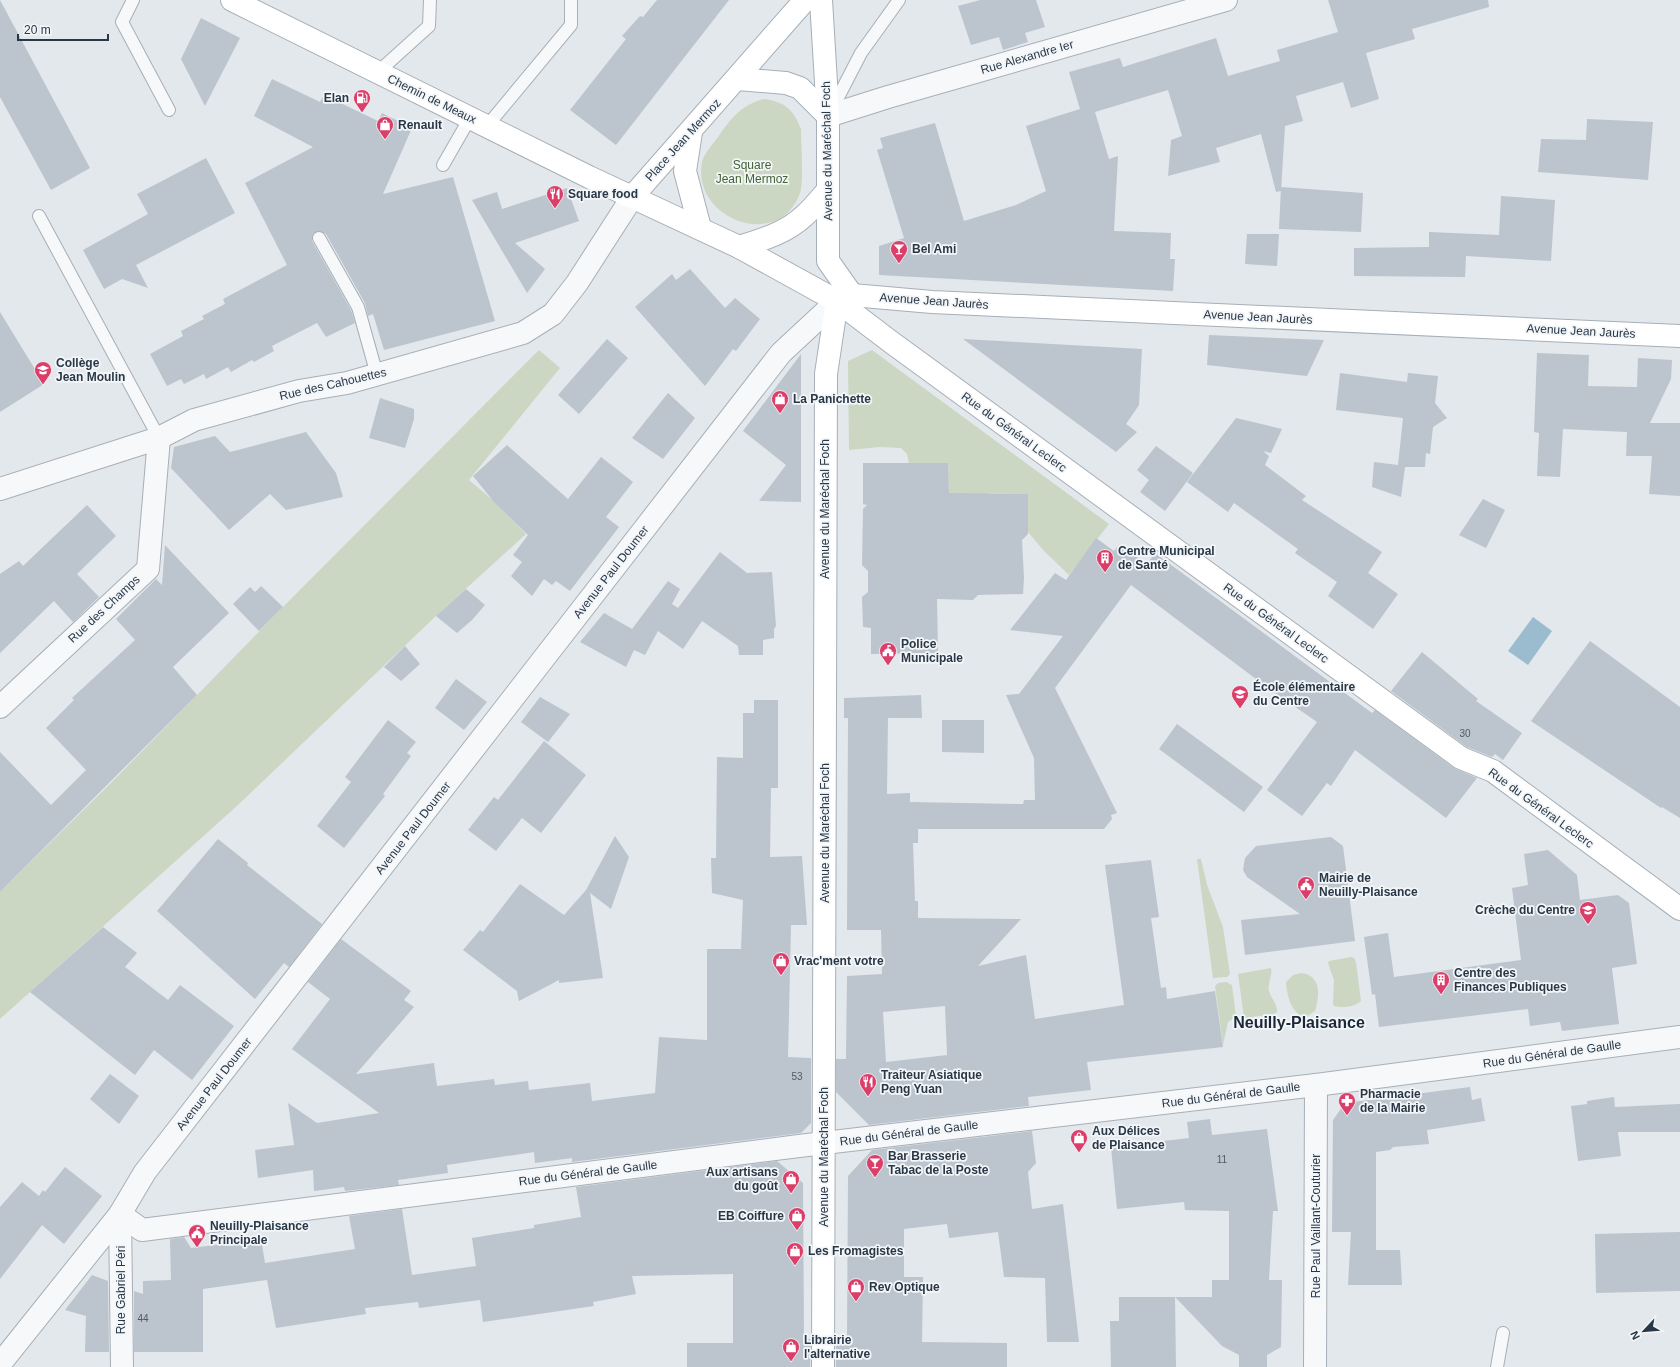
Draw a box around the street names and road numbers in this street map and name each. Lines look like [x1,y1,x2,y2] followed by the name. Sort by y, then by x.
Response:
[979,37,1075,77] street label: Rue Alexandre Ier
[385,71,479,127] street label: Chemin de Meaux
[819,81,835,221] street label: Avenue du Maréchal Foch
[642,96,724,184] street label: Place Jean Mermoz
[879,290,989,312] street label: Avenue Jean Jaurès
[1203,307,1313,327] street label: Avenue Jean Jaurès
[1526,321,1636,341] street label: Avenue Jean Jaurès
[278,365,388,403] street label: Rue des Cahouettes
[959,389,1069,475] street label: Rue du Général Leclerc
[818,439,832,579] street label: Avenue du Maréchal Foch
[570,523,652,621] street label: Avenue Paul Doumer
[65,572,143,646] street label: Rue des Champs
[1221,580,1331,666] street label: Rue du Général Leclerc
[818,763,832,903] street label: Avenue du Maréchal Foch
[1486,765,1596,851] street label: Rue du Général Leclerc
[372,779,454,877] street label: Avenue Paul Doumer
[173,1035,255,1133] street label: Avenue Paul Doumer
[1482,1037,1622,1071] street label: Rue du Général de Gaulle
[1161,1080,1301,1110] street label: Rue du Général de Gaulle
[817,1087,831,1227] street label: Avenue du Maréchal Foch
[839,1118,979,1148] street label: Rue du Général de Gaulle
[1309,1154,1323,1298] street label: Rue Paul Vaillant-Couturier
[518,1158,658,1188] street label: Rue du Général de Gaulle
[114,1246,128,1334] street label: Rue Gabriel Péri

